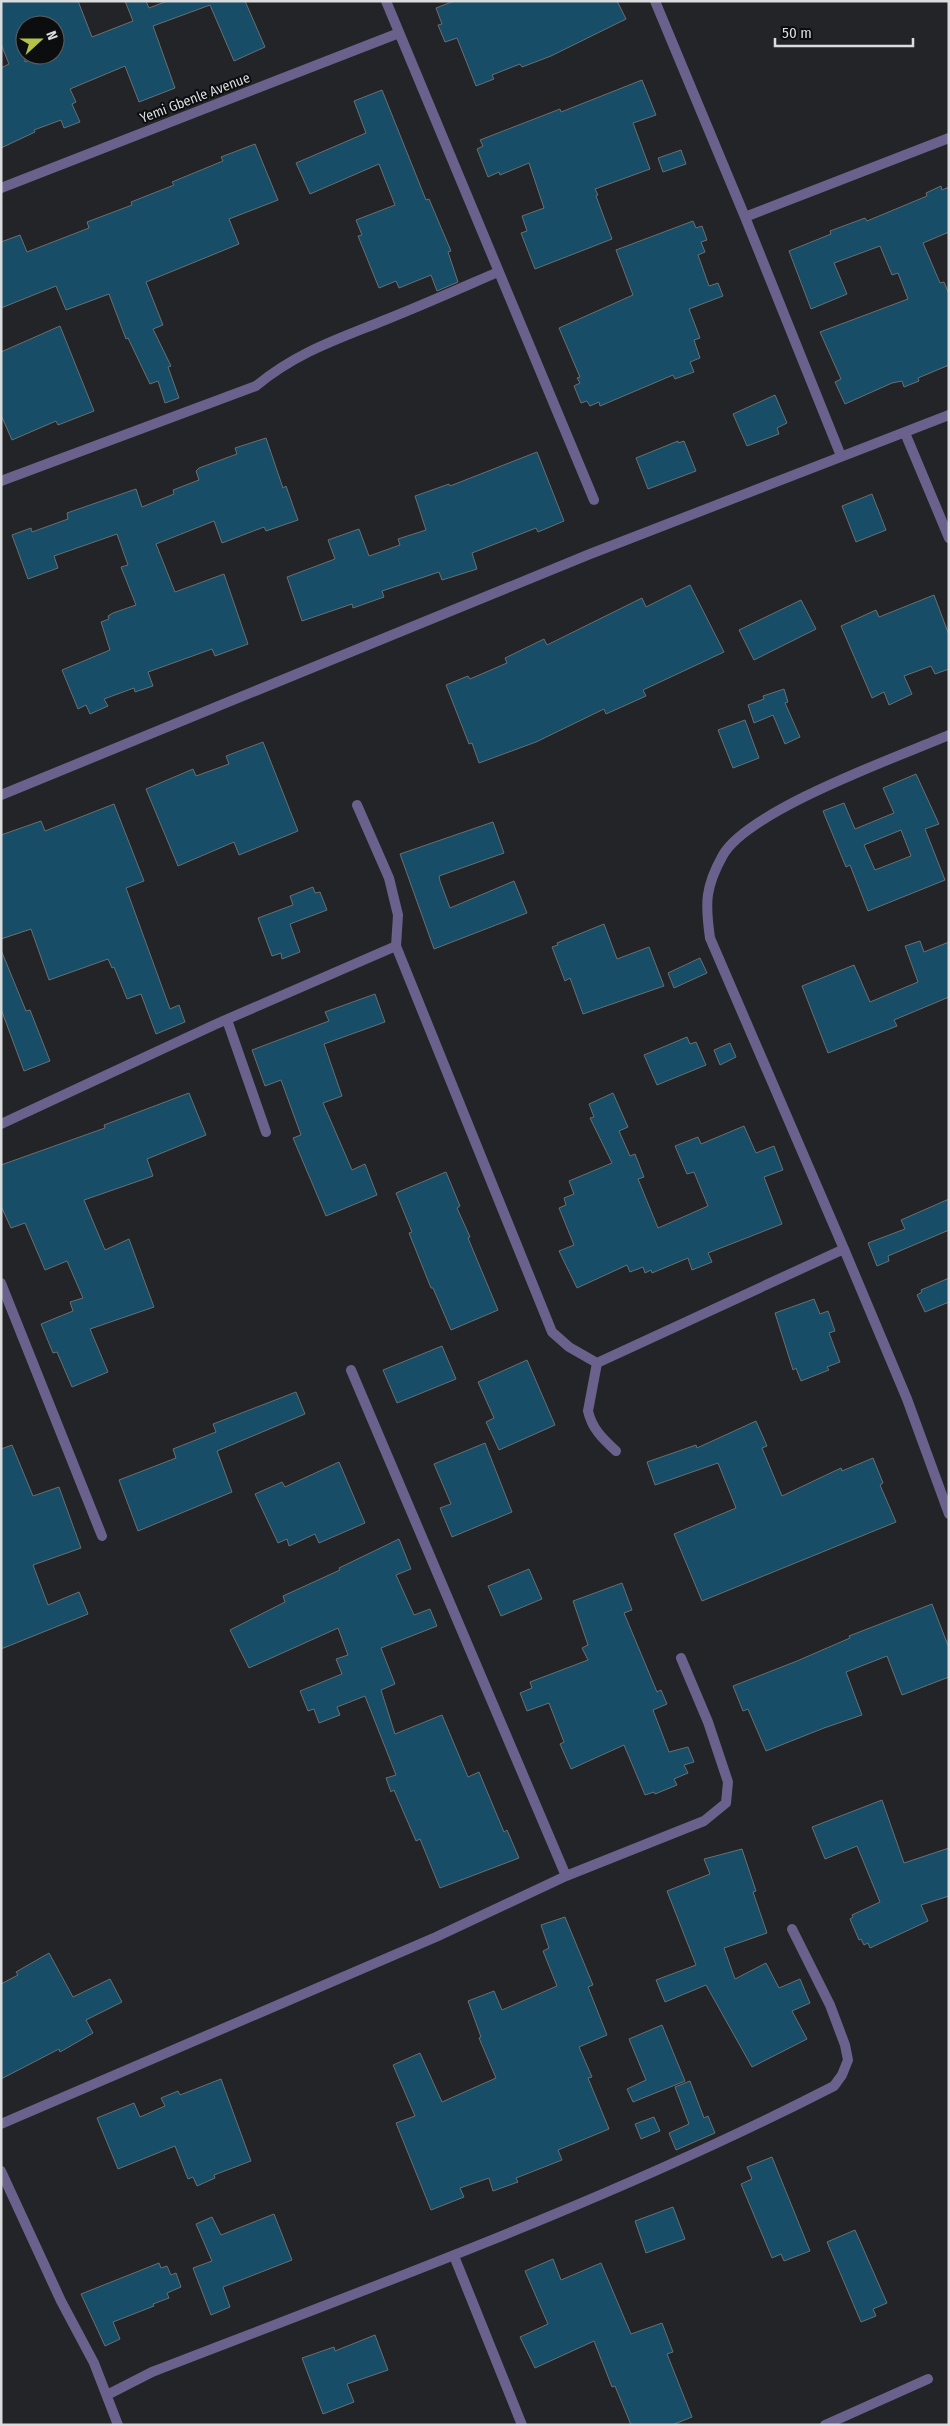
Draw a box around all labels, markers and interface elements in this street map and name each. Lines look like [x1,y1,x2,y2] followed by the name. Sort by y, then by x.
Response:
[15,15,65,65] north arrow
[775,15,912,47] scale bar
[782,24,812,42] text: 50 m
[42,29,61,42] text: N
[138,69,252,127] street label: Yemi Gbenle Avenue

